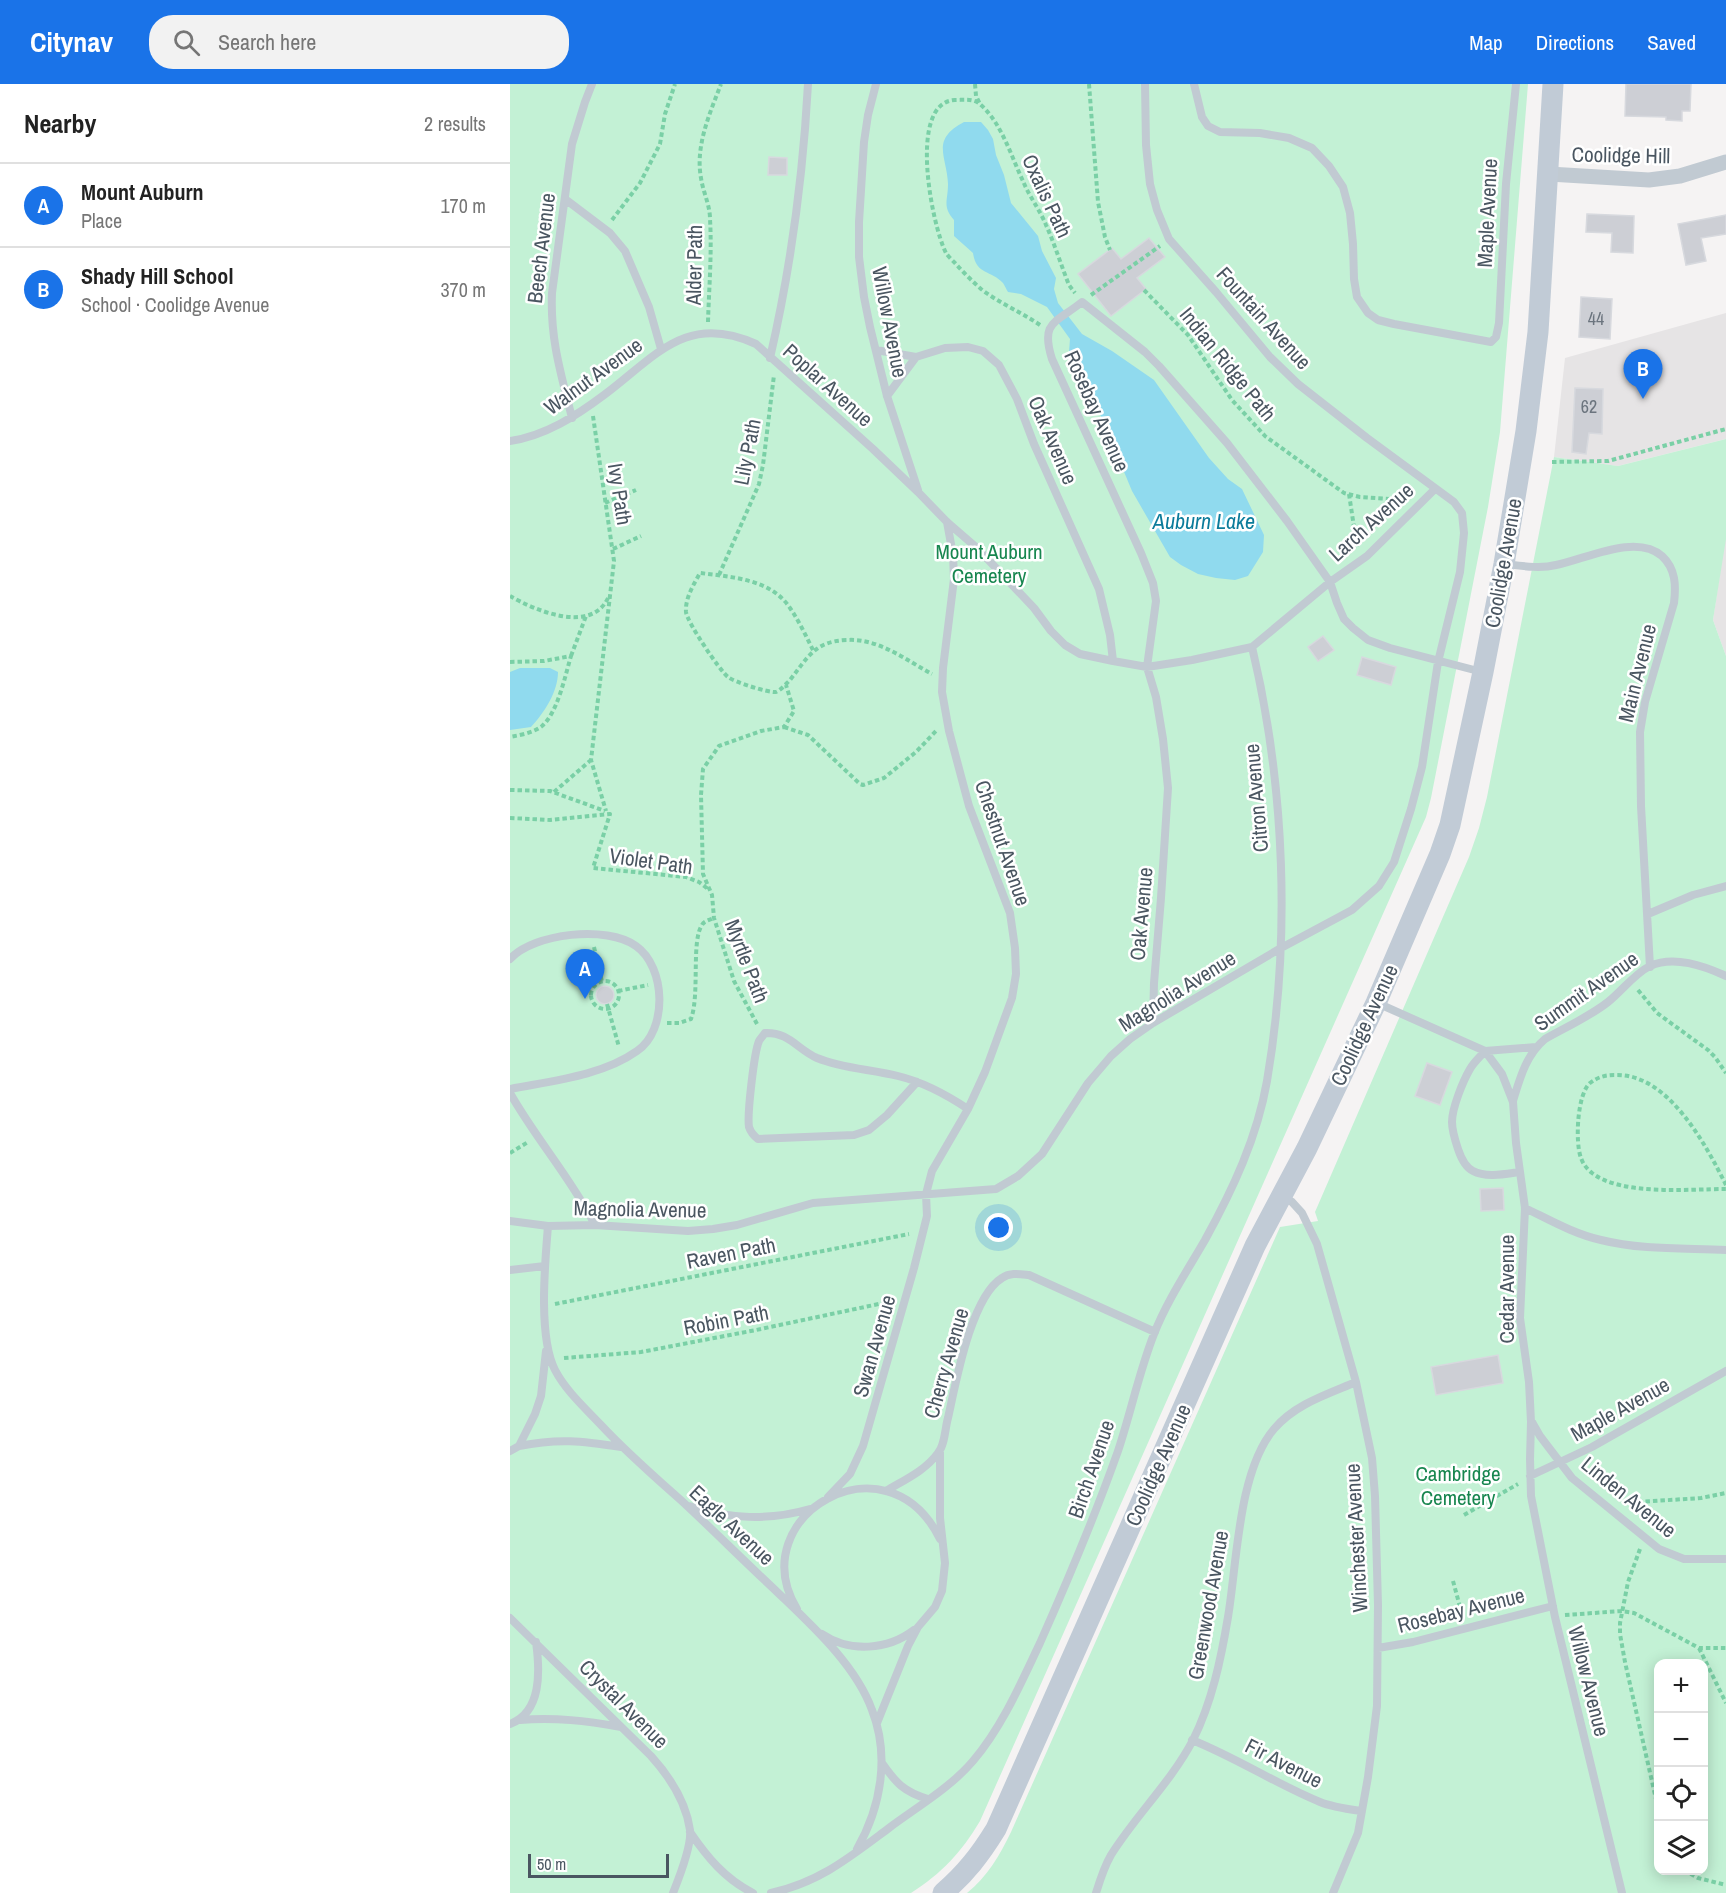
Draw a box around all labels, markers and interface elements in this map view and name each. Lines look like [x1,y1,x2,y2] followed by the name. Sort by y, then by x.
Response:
[149,15,569,69] search box
[30,23,113,61] text: Citynav
[170,26,203,59] icon: search
[218,27,316,57] text: Search here
[1469,28,1503,57] text: Map
[1536,28,1614,57] text: Directions
[1647,28,1696,57] text: Saved
[24,106,96,141] text: Nearby
[424,110,486,137] text: 2 results
[1571,140,1671,170] street label: Coolidge Hill
[1015,150,1079,242] street label: Oxalis Path
[1470,158,1504,268] street label: Maple Avenue
[81,177,204,207] text: Mount Auburn
[520,191,562,305] street label: Beech Avenue
[38,192,49,219] text: A
[440,192,486,219] text: 170 m
[81,207,122,234] text: Place
[679,225,709,306] street label: Alder Path
[1210,260,1318,376] street label: Fountain Avenue
[81,261,233,291] text: Shady Hill School
[865,264,915,380] street label: Willow Avenue
[38,276,49,303] text: B
[440,276,486,303] text: 370 m
[81,291,269,318] text: School · Coolidge Avenue
[1173,301,1283,427] street label: Indian Ridge Path
[1588,306,1604,331] house number: 44
[538,330,648,422] street label: Walnut Avenue
[777,337,879,433] street label: Poplar Avenue
[1057,346,1137,476] street label: Rosebay Avenue
[1624,350,1662,399] pin: B
[1021,391,1085,489] street label: Oak Avenue
[1581,394,1597,419] house number: 62
[726,416,768,488] street label: Lily Path
[601,461,639,527] street label: Ivy Path
[1322,476,1420,568] street label: Larch Avenue
[1477,496,1529,630] street label: Coolidge Avenue
[1152,506,1255,536] water label: Auburn Lake
[935,537,1043,590] park label: Mount Auburn Cemetery
[1611,621,1663,725] street label: Main Avenue
[1237,743,1275,853] street label: Citron Avenue
[968,776,1038,910] street label: Chestnut Avenue
[607,841,695,881] street label: Violet Path
[1122,866,1160,962] street label: Oak Avenue
[718,915,776,1007] street label: Myrtle Path
[1113,944,1241,1038] street label: Magnolia Avenue
[1528,944,1644,1038] street label: Summit Avenue
[566,950,604,999] pin: A
[1323,960,1405,1090] street label: Coolidge Avenue
[573,1193,707,1225] street label: Magnolia Avenue
[984,1213,1013,1242] your location
[684,1230,778,1276] street label: Raven Path
[1492,1235,1521,1343] street label: Cedar Avenue
[846,1292,902,1400] street label: Swan Avenue
[681,1298,771,1342] street label: Robin Path
[916,1304,976,1422] street label: Cherry Avenue
[1565,1370,1675,1448] street label: Maple Avenue
[1118,1399,1198,1531] street label: Coolidge Avenue
[1061,1416,1121,1522] street label: Birch Avenue
[1575,1450,1683,1544] street label: Linden Avenue
[1415,1459,1501,1512] park label: Cambridge Cemetery
[1338,1463,1374,1613] street label: Winchester Avenue
[683,1478,781,1572] street label: Eagle Avenue
[1181,1528,1235,1682] street label: Greenwood Avenue
[1394,1580,1528,1640] street label: Rosebay Avenue
[1561,1623,1617,1739] street label: Willow Avenue
[573,1653,675,1755] street label: Crystal Avenue
[1654,1659,1708,1875] map controls
[1654,1659,1708,1713] button: +
[1654,1713,1708,1767] button: −
[1240,1731,1328,1795] street label: Fir Avenue
[1654,1767,1708,1821] button: locate
[1654,1821,1708,1875] button: layers
[528,1851,669,1878] scale bar
[537,1853,566,1875] text: 50 m

